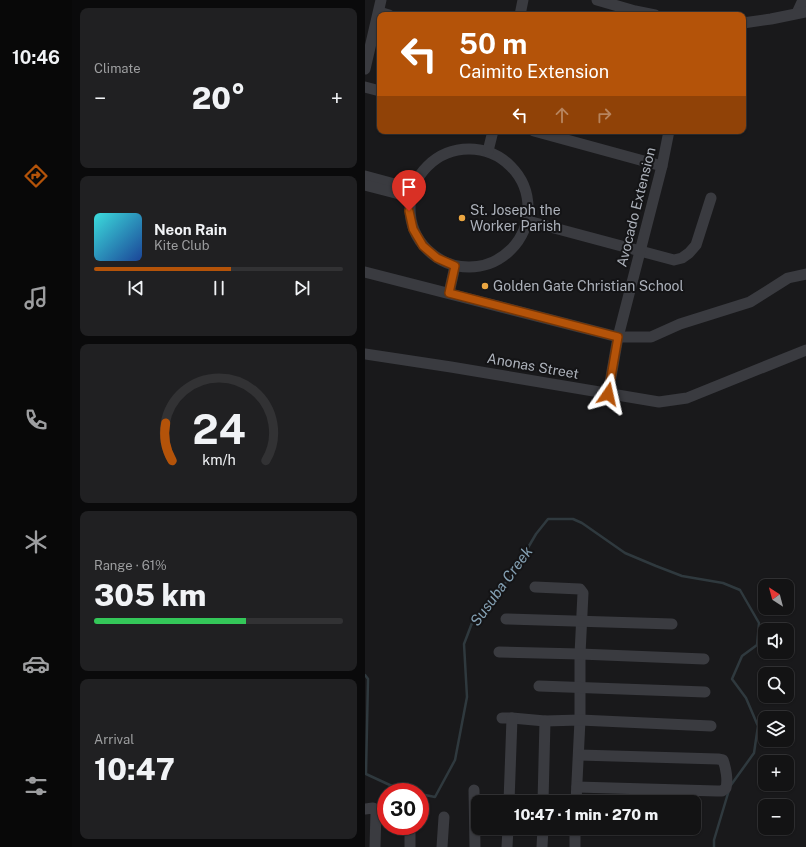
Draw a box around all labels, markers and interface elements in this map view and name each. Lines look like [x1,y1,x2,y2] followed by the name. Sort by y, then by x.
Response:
[459,27,527,60] text: 50 m
[393,28,445,80] icon: left
[12,47,60,68] text: 10:46
[94,61,141,76] text: Climate
[459,61,609,82] text: Caimito Extension
[192,80,245,116] text: 20°
[94,85,106,111] text: −
[331,85,343,111] text: +
[509,104,531,126] icon: left
[551,104,573,126] icon: ahead
[593,104,615,126] icon: right
[613,146,659,268] street label: Avocado Extension
[22,162,50,190] icon: directions
[392,170,426,211] pin
[398,176,420,198] icon: arrive
[470,202,561,234] place label: St. Joseph the Worker Parish
[457,213,467,223] marker: St. Joseph the Worker Parish
[154,221,227,238] text: Neon Rain
[154,238,209,253] text: Kite Club
[125,277,147,299] icon: previous
[208,277,230,299] icon: pause
[291,277,313,299] icon: next
[493,278,684,294] place label: Golden Gate Christian School
[480,281,490,291] marker: Golden Gate Christian School
[22,284,50,312] icon: music
[486,350,580,382] street label: Anonas Street
[587,373,629,415] position arrow
[192,404,245,453] text: 24
[22,406,50,434] icon: phone
[202,451,235,468] text: km/h
[22,528,50,556] icon: climate
[466,542,536,629] water label: Susuba Creek
[94,558,167,573] text: Range · 61%
[94,577,206,613] text: 305 km
[758,579,794,615] north arrow
[758,579,794,835] map controls
[758,623,794,659] button: sound
[22,650,50,678] icon: car
[758,667,794,703] button: search
[758,711,794,747] button: layers
[94,732,134,747] text: Arrival
[94,751,175,787] text: 10:47
[758,755,794,791] button: +
[22,772,50,800] icon: filters
[377,783,429,835] speed limit sign: 30
[758,799,794,835] button: −
[514,806,658,823] text: 10:47 · 1 min · 270 m

